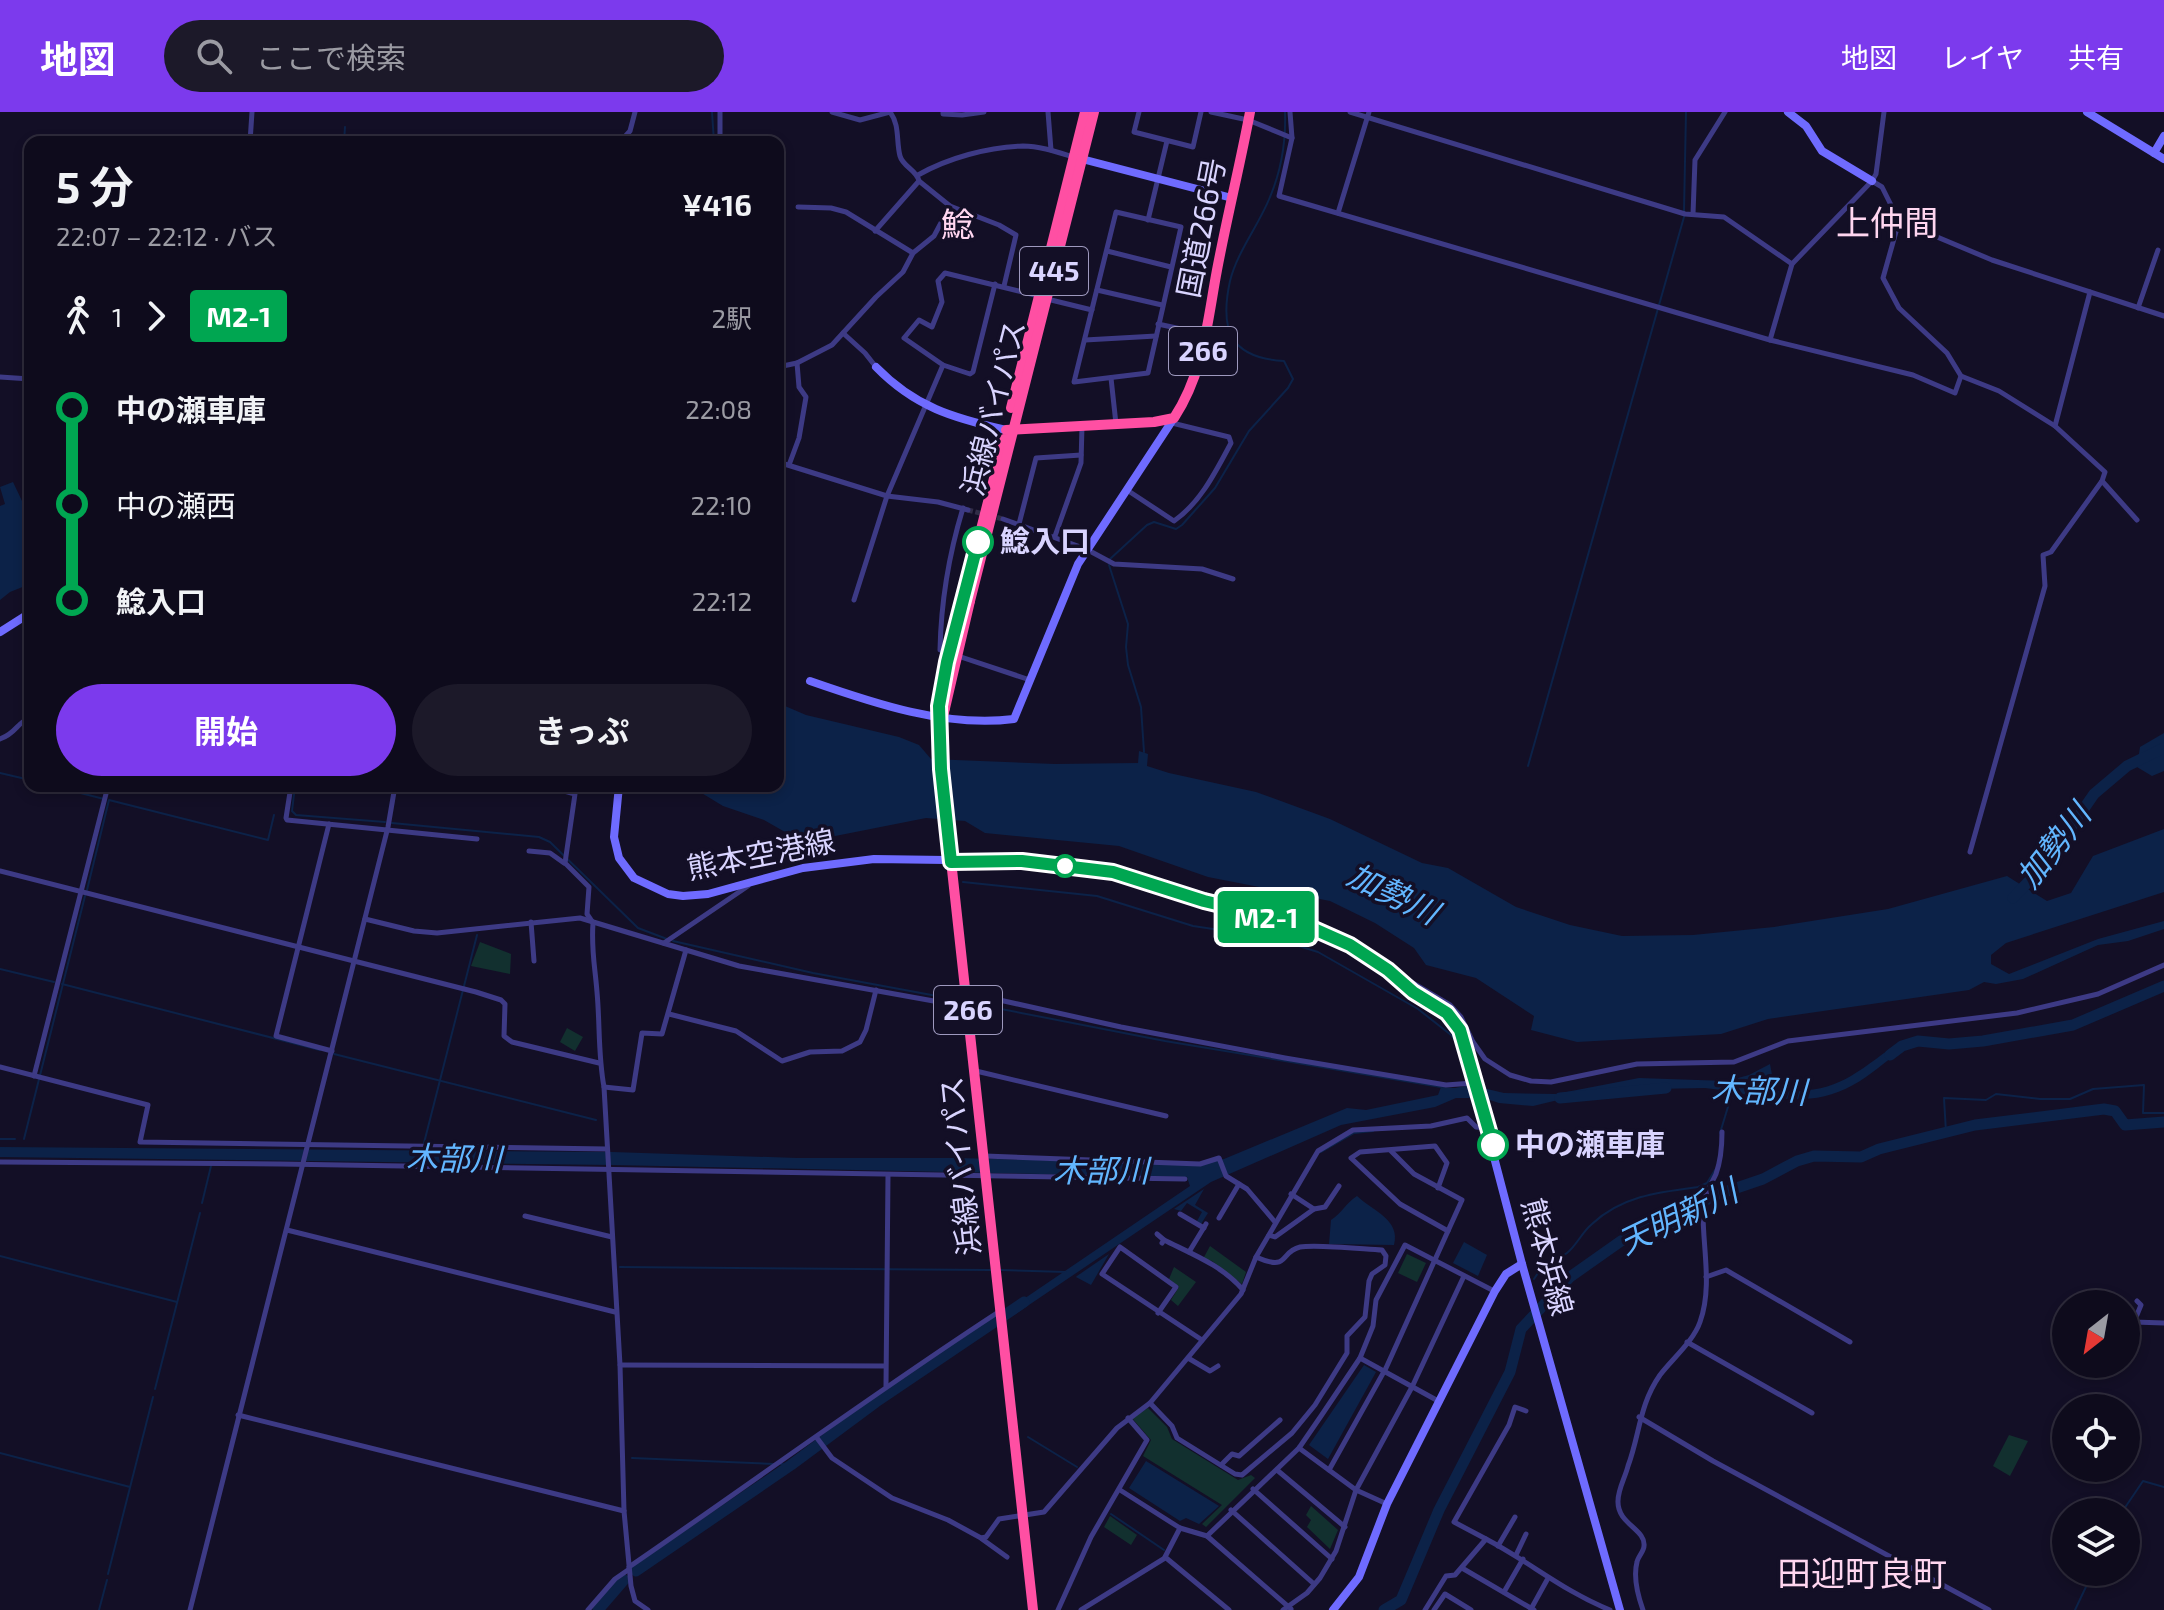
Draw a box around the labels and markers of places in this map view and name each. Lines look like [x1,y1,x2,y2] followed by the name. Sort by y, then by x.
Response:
[1000,522,1090,558] place label: 鯰入口
[963,527,993,557] marker: 鯰入口
[1054,855,1076,877] unlabelled marker
[1515,1125,1665,1161] place label: 中の瀬車庫
[1478,1130,1508,1160] marker: 中の瀬車庫

